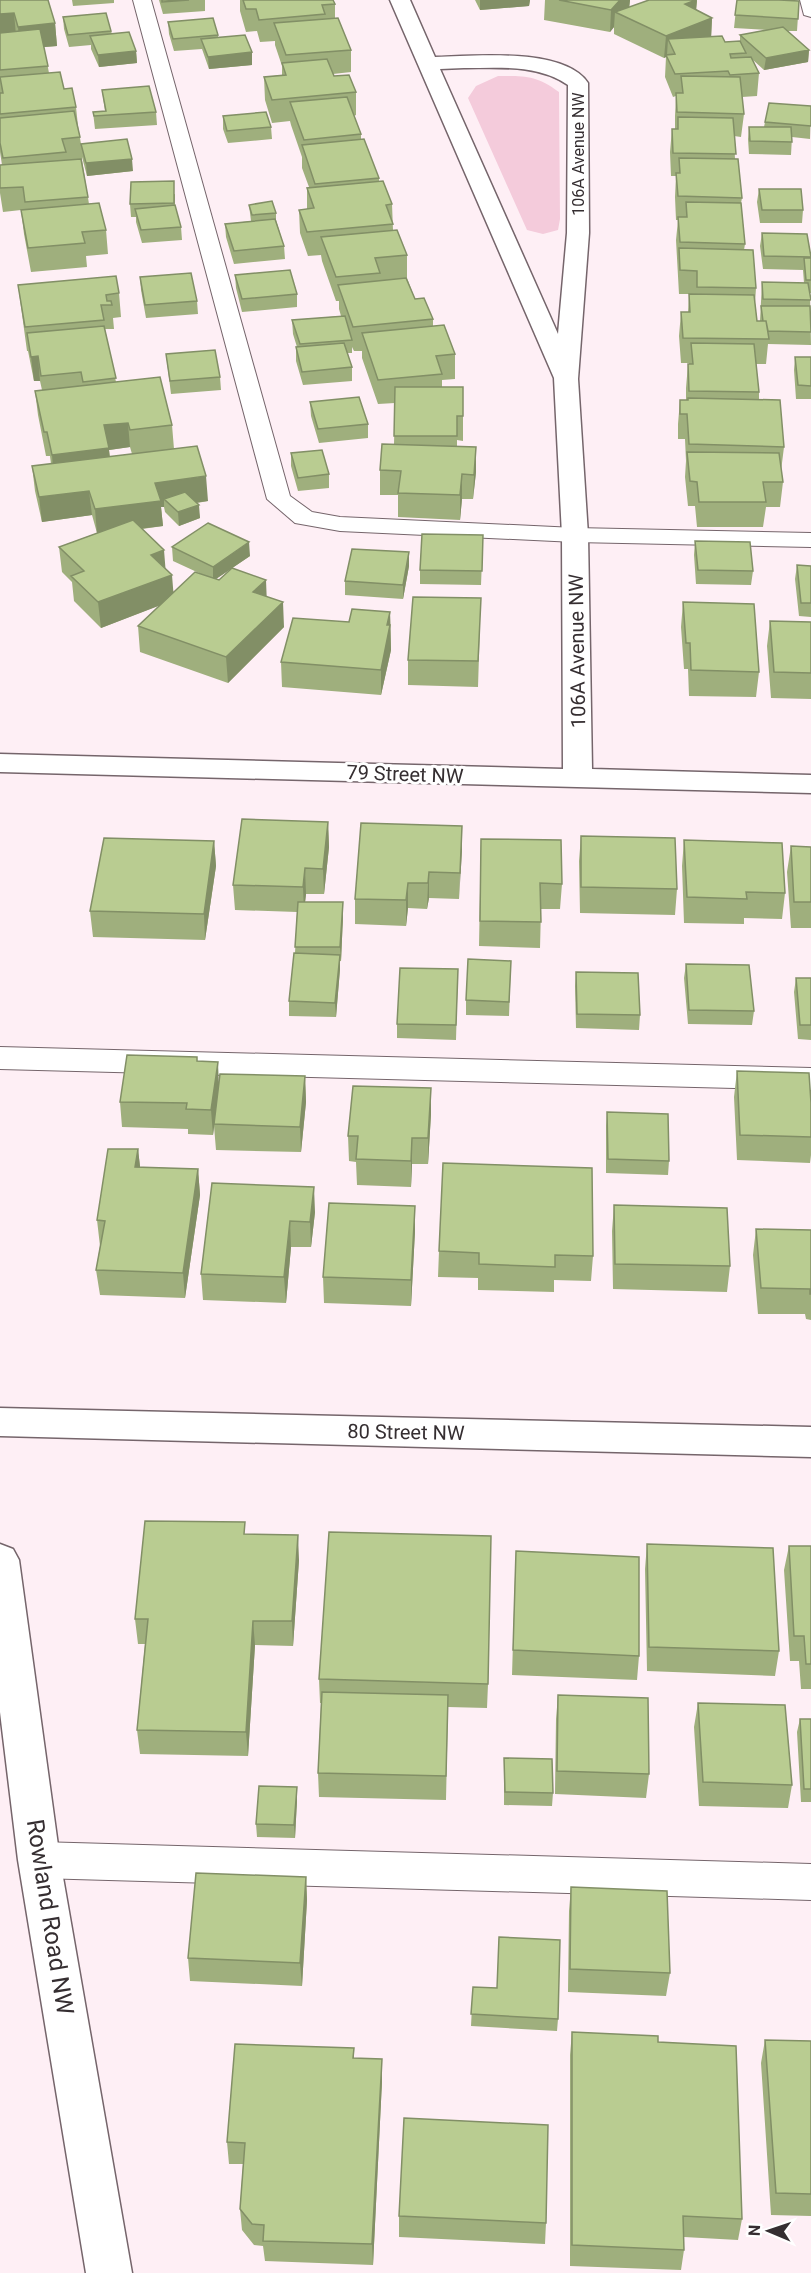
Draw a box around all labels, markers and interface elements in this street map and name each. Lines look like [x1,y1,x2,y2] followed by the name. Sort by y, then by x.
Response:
[569,92,588,216] street label: 106A Avenue NW
[564,573,590,728] street label: 106A Avenue NW
[346,760,464,788] street label: 79 Street NW
[347,1419,465,1445] street label: 80 Street NW
[21,1817,79,2017] street label: Rowland Road NW
[739,2201,799,2261] north arrow
[745,2225,764,2236] text: N

